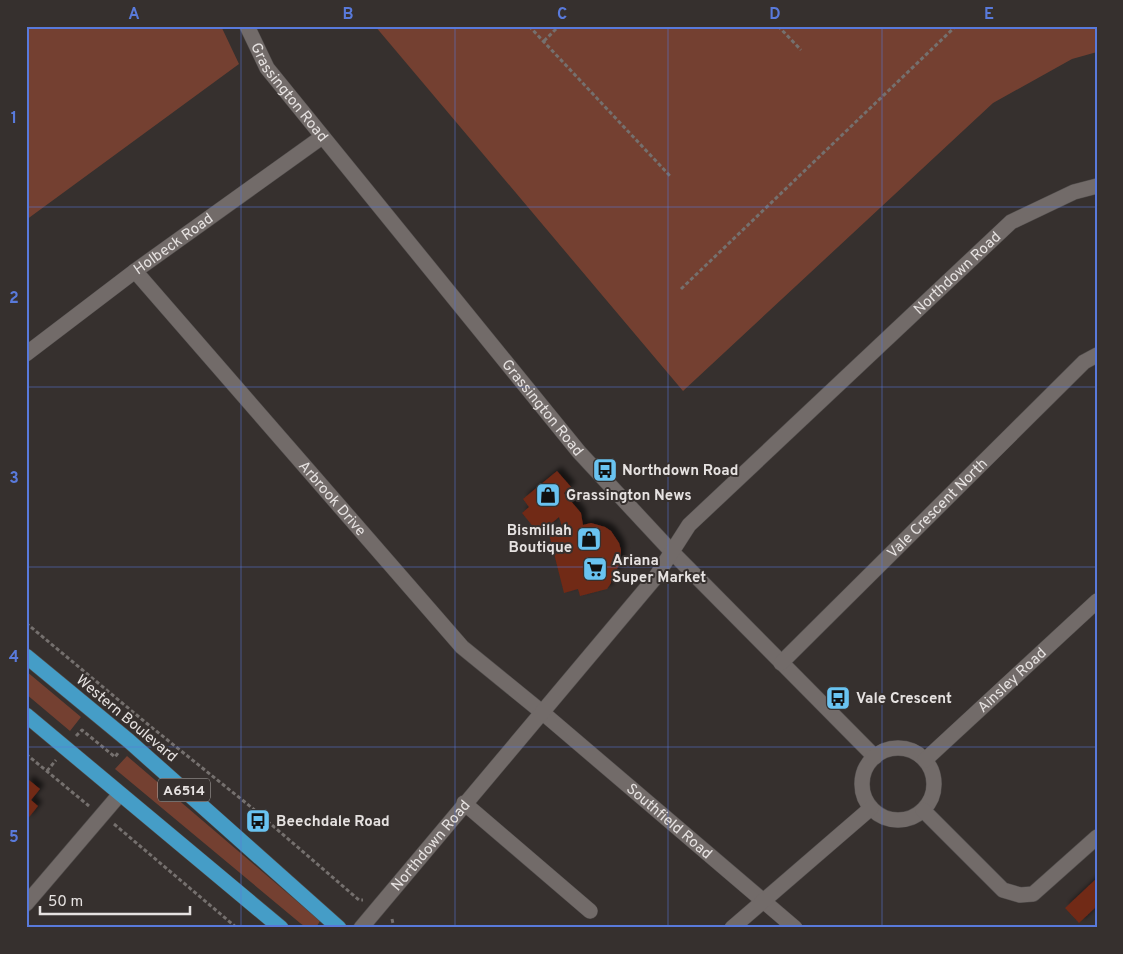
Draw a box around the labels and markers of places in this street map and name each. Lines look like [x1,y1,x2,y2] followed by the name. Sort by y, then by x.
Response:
[592,457,618,483] bus stop icon: Northdown Road
[622,462,738,481] place label: Northdown Road
[535,482,561,508] shop icon: Grassington News
[566,487,692,506] place label: Grassington News
[507,522,572,558] place label: Bismillah Boutique
[576,526,602,552] shop icon: Bismillah Boutique
[612,552,706,588] place label: Ariana Super Market
[582,556,608,582] supermarket icon: Ariana Super Market
[825,685,851,711] bus stop icon: Vale Crescent
[856,690,952,709] place label: Vale Crescent
[245,808,271,834] bus stop icon: Beechdale Road
[276,813,390,832] place label: Beechdale Road

